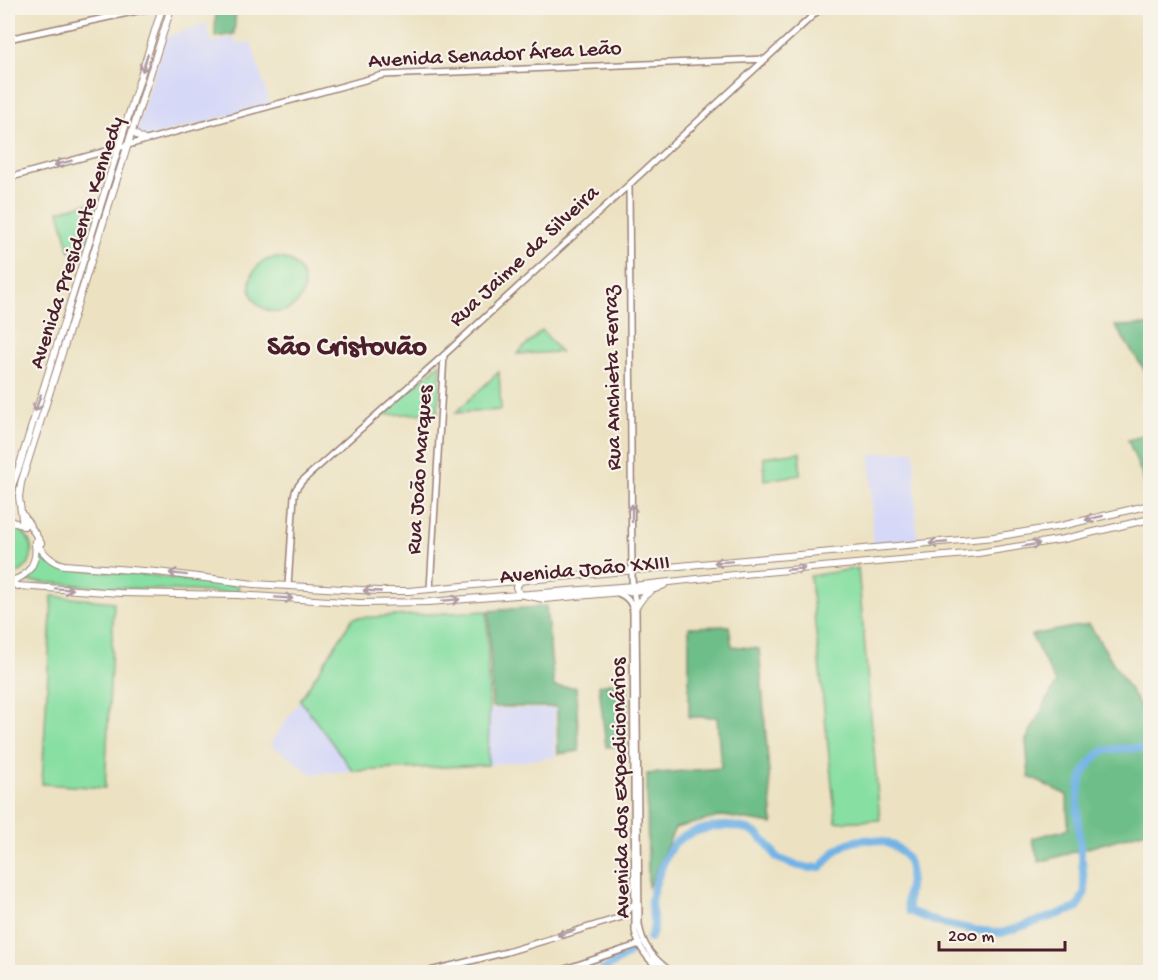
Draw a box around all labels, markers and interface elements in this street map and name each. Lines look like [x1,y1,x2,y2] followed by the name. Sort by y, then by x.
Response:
[368,36,622,76] street label: Avenida Senador Área Leão
[139,54,150,73] one-way arrow
[25,114,131,372] street label: Avenida Presidente Kennedy
[54,157,73,169] one-way arrow
[444,180,606,333] street label: Rua Jaime da Silveira
[599,284,629,471] street label: Rua Anchieta Ferraz
[267,332,427,365] district label: São Cristovão
[402,384,440,555] street label: Rua João Marques
[32,393,43,412] one-way arrow
[626,503,638,523] one-way arrow
[1084,513,1104,524] one-way arrow
[928,538,948,549] one-way arrow
[1021,539,1041,550] one-way arrow
[499,551,671,591] street label: Avenida João XXIII
[713,557,733,568] one-way arrow
[785,563,805,574] one-way arrow
[168,568,188,579] one-way arrow
[53,584,73,595] one-way arrow
[362,585,382,596] one-way arrow
[273,593,293,604] one-way arrow
[441,594,460,605] one-way arrow
[607,657,637,919] street label: Avenida dos Expedicionários
[939,914,1065,952] scale bar
[948,927,995,948] text: 200 m
[557,928,576,939] one-way arrow

